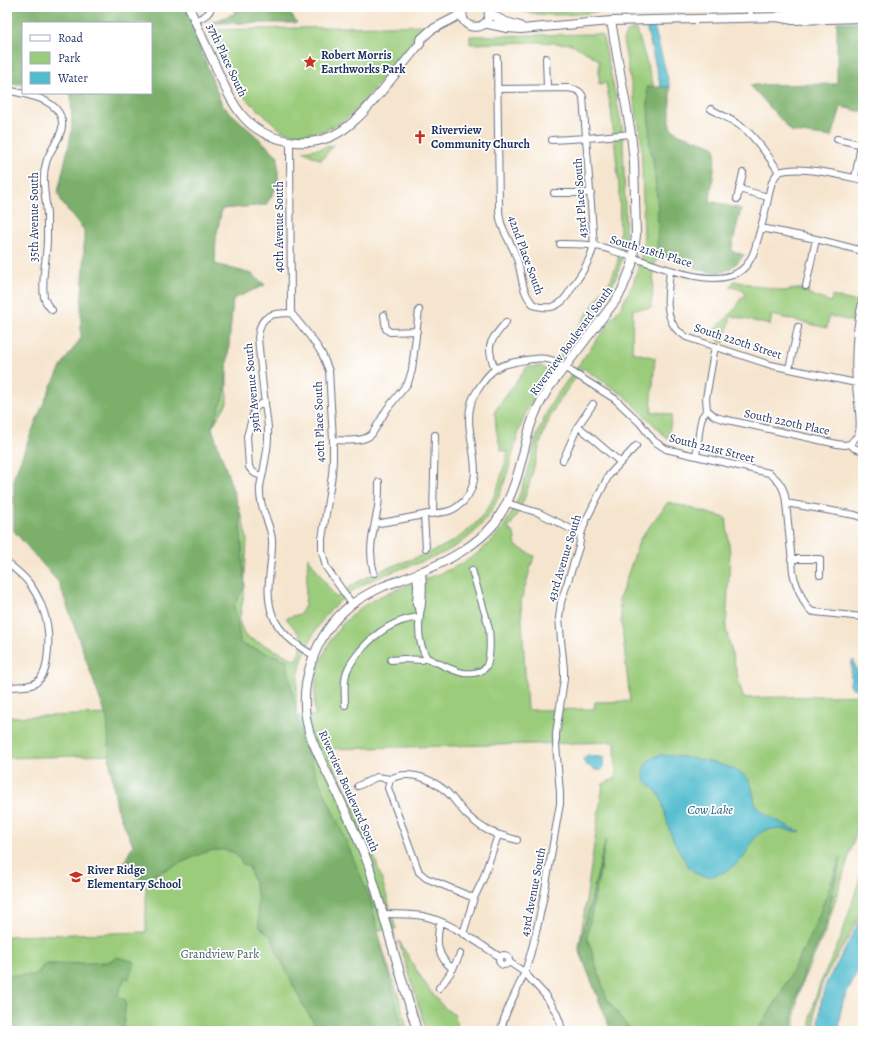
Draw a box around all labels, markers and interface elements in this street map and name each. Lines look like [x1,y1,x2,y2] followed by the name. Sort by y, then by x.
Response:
[203,21,251,100] street label: 37th Place South
[22,22,152,94] legend
[58,30,84,46] text: Road
[321,47,406,77] place label: Robert Morris Earthworks Park
[58,50,81,66] text: Park
[302,54,318,70] place icon: Robert Morris Earthworks Park
[57,70,88,86] text: Water
[431,122,530,152] place label: Riverview Community Church
[412,129,428,145] church icon: Riverview Community Church
[569,157,591,239] street label: 43rd Place South
[26,171,42,262] street label: 35th Avenue South
[271,181,287,273] street label: 40th Avenue South
[504,213,548,297] street label: 42nd Place South
[608,231,694,271] street label: South 218th Place
[526,283,617,399] street label: Riverview Boulevard South
[692,319,784,363] street label: South 220th Street
[240,342,264,434] street label: 39th Avenue South
[310,380,328,463] street label: 40th Place South
[743,405,831,439] street label: South 220th Place
[668,430,756,466] street label: South 221st Street
[543,512,585,604] street label: 43rd Avenue South
[315,728,383,855] street label: Riverview Boulevard South
[687,801,733,818] water label: Cow Lake
[516,845,550,938] street label: 43rd Avenue South
[87,862,182,892] place label: River Ridge Elementary School
[68,869,84,885] school or university icon: River Ridge Elementary School
[181,946,259,962] park label: Grandview Park

